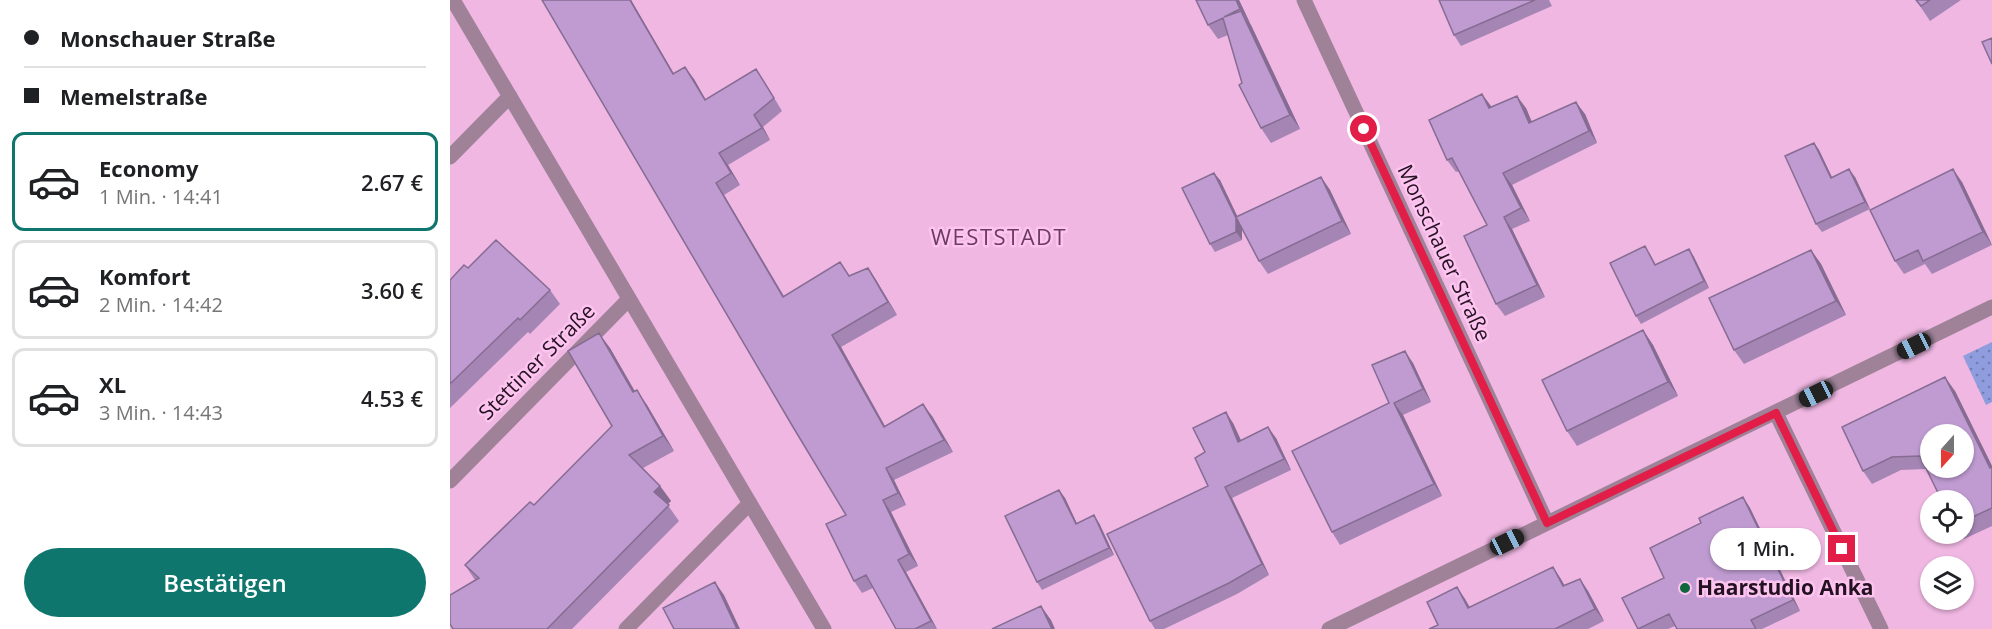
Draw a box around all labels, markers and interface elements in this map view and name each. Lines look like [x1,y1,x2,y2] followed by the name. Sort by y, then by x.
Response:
[60,23,276,53] text: Monschauer Straße
[60,81,207,111] text: Memelstraße
[1350,115,1377,142] route start
[99,153,198,183] text: Economy
[27,155,81,209] icon: car
[1392,160,1498,345] street label: Monschauer Straße
[361,167,423,197] text: 2.67 €
[99,183,223,210] text: 1 Min. · 14:41
[931,221,1067,251] district label: WESTSTADT
[99,261,191,291] text: Komfort
[27,263,81,317] icon: car
[361,275,423,305] text: 3.60 €
[99,291,223,318] text: 2 Min. · 14:42
[472,297,601,426] street label: Stettiner Straße
[1894,330,1934,362] car
[99,369,126,399] text: XL
[27,371,81,425] icon: car
[1796,378,1836,410] car
[361,383,423,413] text: 4.53 €
[99,399,223,426] text: 3 Min. · 14:43
[1920,424,1974,478] north arrow
[1920,424,1974,610] map controls
[1920,490,1974,544] button: locate
[1487,526,1527,558] car
[1710,528,1821,570] callout: 1 Min.
[1736,535,1795,562] text: 1 Min.
[1828,535,1855,562] route end
[24,548,426,617] button: Bestätigen
[1920,556,1974,610] button: layers
[1697,573,1873,601] place label: Haarstudio Anka
[1678,581,1692,595] marker: Haarstudio Anka

